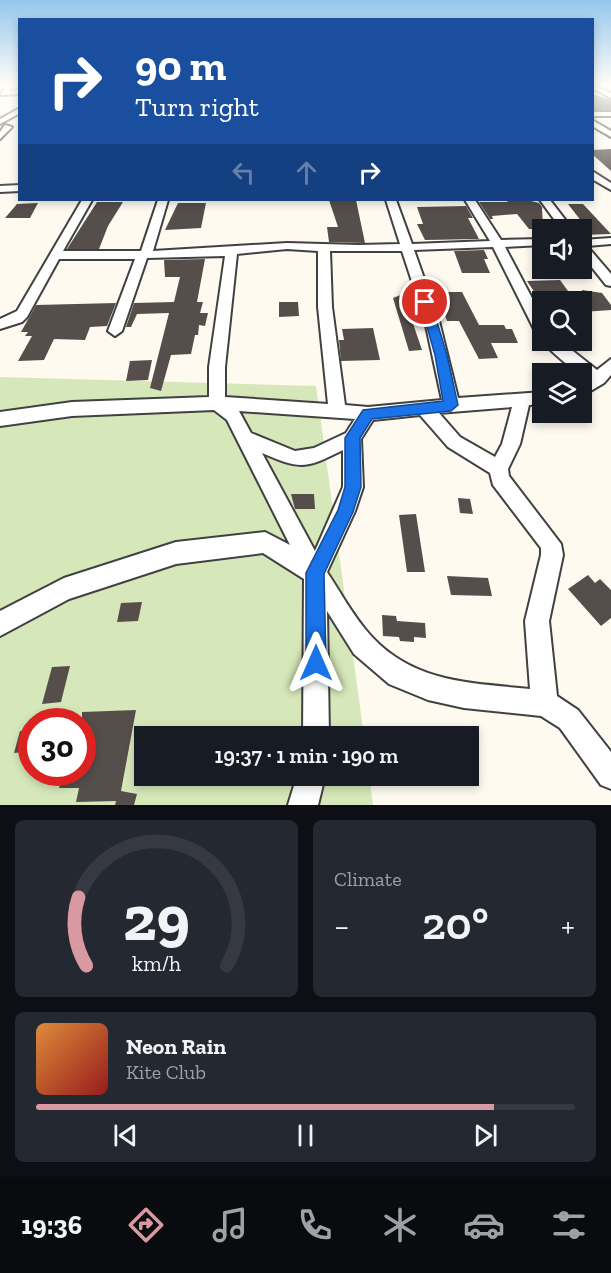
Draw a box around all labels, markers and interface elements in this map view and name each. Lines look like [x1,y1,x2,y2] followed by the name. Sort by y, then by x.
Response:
[135,40,226,91] text: 90 m
[36,42,114,120] icon: right
[135,91,259,123] text: Turn right
[227,156,260,189] icon: left
[290,156,323,189] icon: ahead
[353,156,386,189] icon: right
[532,219,592,423] map controls
[532,219,592,279] button: sound
[399,276,450,327] pin
[408,285,441,318] icon: arrive
[532,291,592,351] button: search
[532,363,592,423] button: layers
[284,631,348,695] position arrow
[18,708,96,786] speed limit sign: 30
[215,742,398,769] text: 19:37 · 1 min · 190 m
[334,867,402,891] text: Climate
[123,881,190,956] text: 29
[422,897,489,951] text: 20°
[334,906,349,945] text: −
[561,906,575,945] text: +
[132,951,181,976] text: km/h
[126,1033,226,1060] text: Neon Rain
[126,1060,206,1084] text: Kite Club
[109,1119,142,1152] icon: previous
[289,1119,322,1152] icon: pause
[469,1119,502,1152] icon: next
[125,1204,167,1246] icon: directions
[209,1204,251,1246] icon: music
[294,1204,336,1246] icon: phone
[379,1204,421,1246] icon: climate
[463,1204,505,1246] icon: car
[548,1204,590,1246] icon: filters
[21,1209,82,1241] text: 19:36

